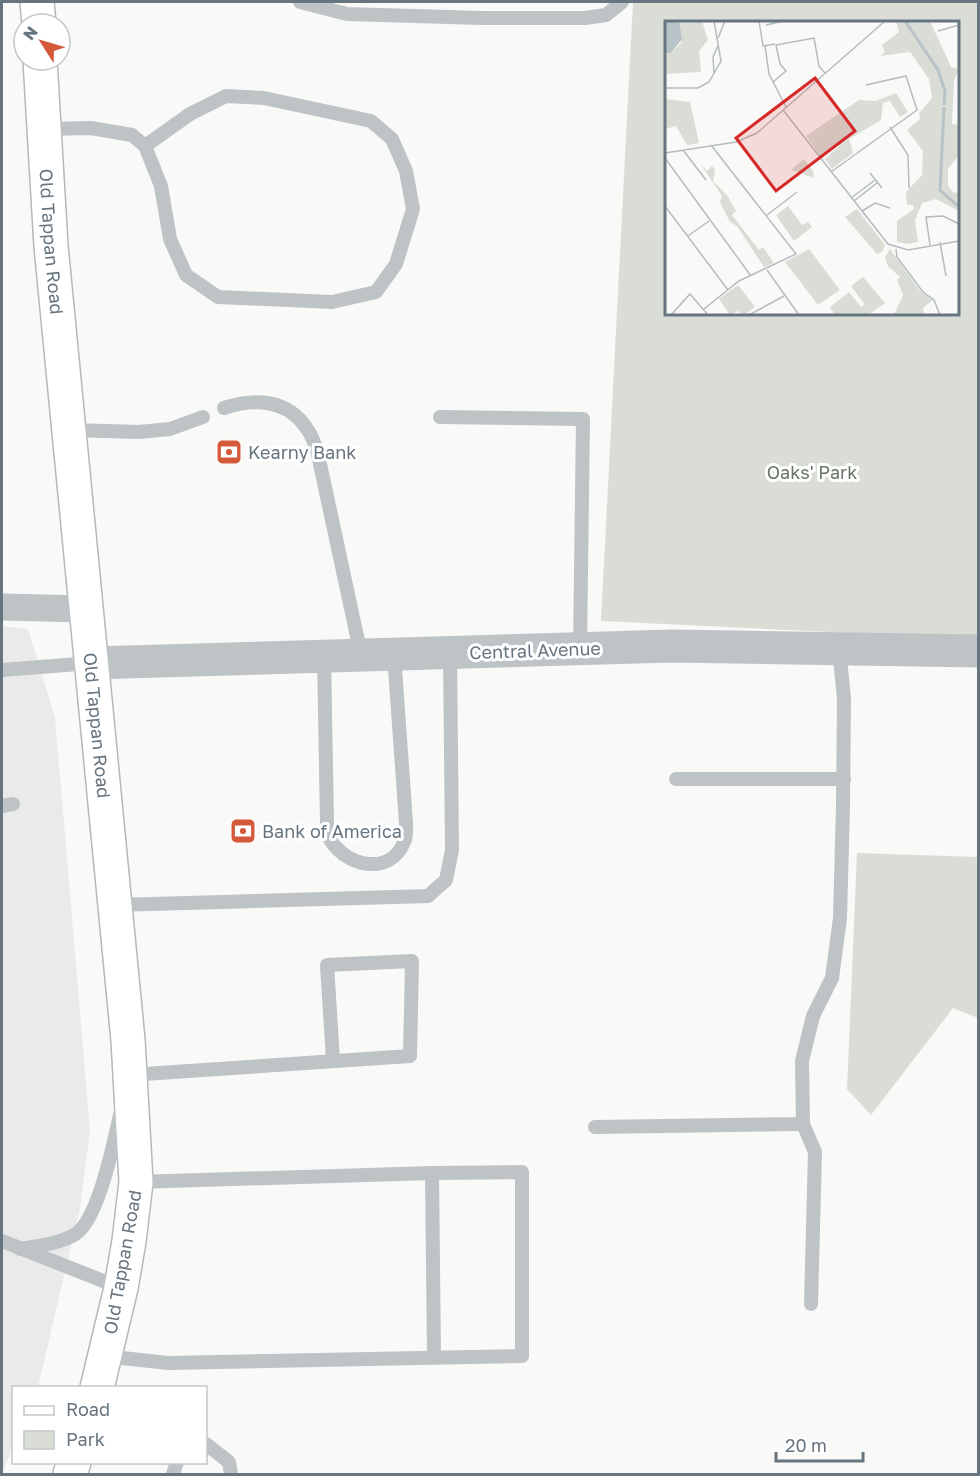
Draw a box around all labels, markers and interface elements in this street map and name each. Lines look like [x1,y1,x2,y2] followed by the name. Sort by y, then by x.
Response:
[12,12,72,72] north arrow
[665,21,959,315] inset map
[18,22,42,44] text: N
[35,168,69,316] street label: Old Tappan Road
[214,437,244,467] bank icon: Kearny Bank
[248,441,356,463] place label: Kearny Bank
[767,461,857,483] park label: Oaks' Park
[469,637,601,663] street label: Central Avenue
[79,652,116,799] street label: Old Tappan Road
[228,816,258,846] bank icon: Bank of America
[262,820,402,842] place label: Bank of America
[98,1188,146,1336] street label: Old Tappan Road
[12,1386,207,1464] legend
[66,1398,110,1420] text: Road
[776,1425,863,1463] scale bar
[66,1428,105,1450] text: Park
[785,1434,827,1456] text: 20 m

